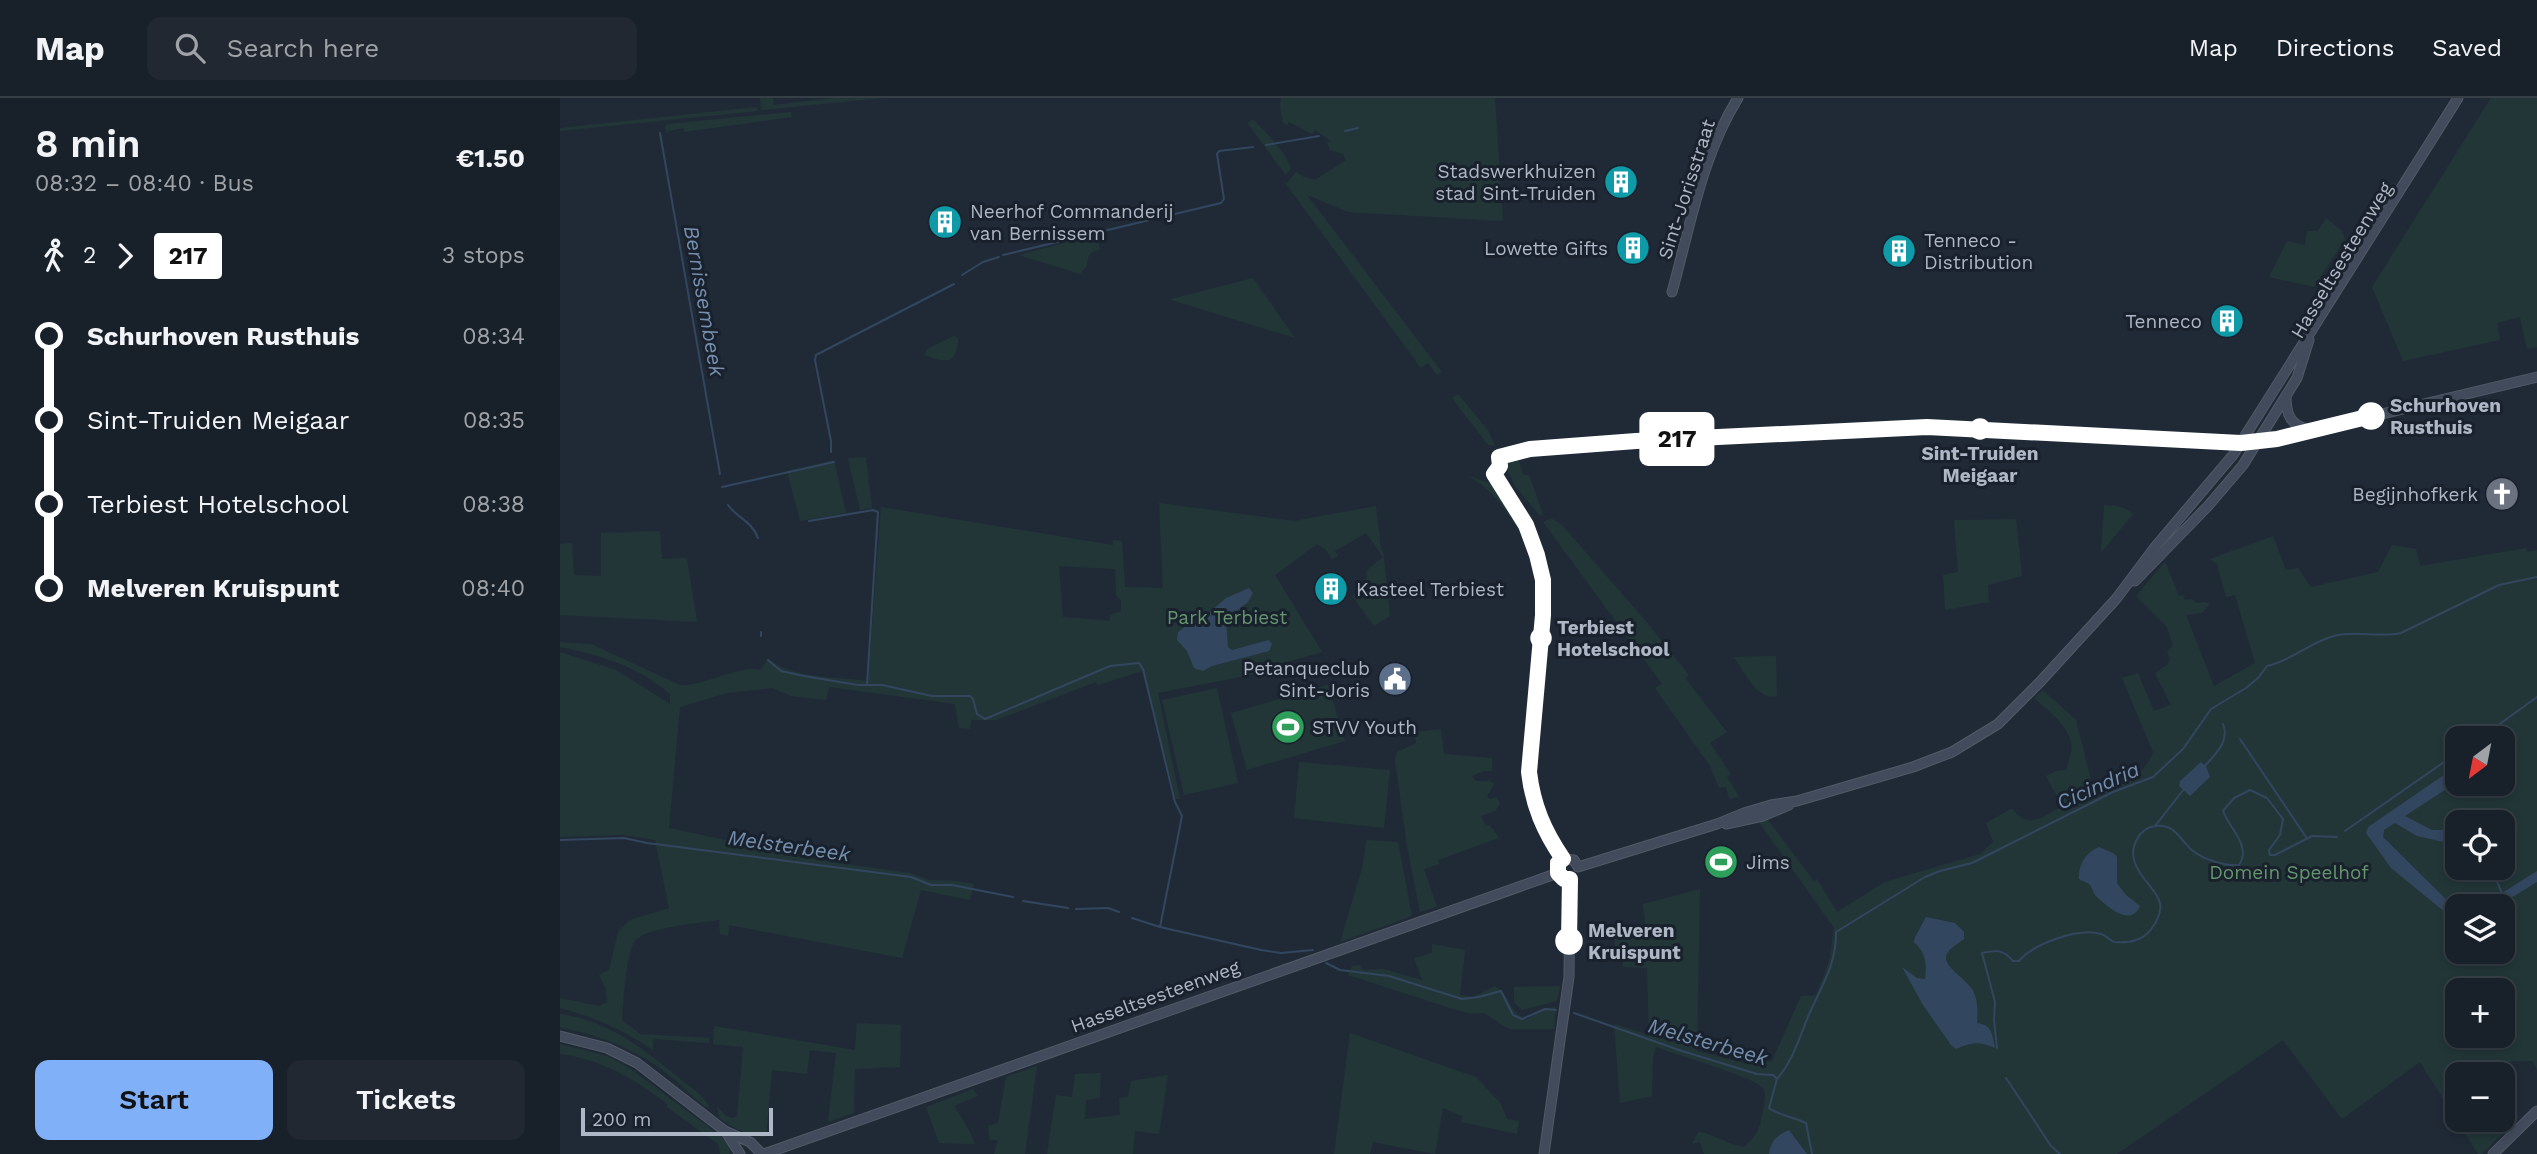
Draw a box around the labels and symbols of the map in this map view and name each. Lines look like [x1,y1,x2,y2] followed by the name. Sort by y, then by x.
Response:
[1653,116,1720,262] street label: Sint-Jorisstraat
[1435,160,1596,205] place label: Stadswerkhuizen stad Sint-Truiden
[1602,163,1640,201] building icon: Stadswerkhuizen stad Sint-Truiden
[2286,177,2398,343] street label: Hasseltsesteenweg
[970,200,1174,245] place label: Neerhof Commanderij van Bernissem
[926,203,964,241] building icon: Neerhof Commanderij van Bernissem
[679,223,730,379] water label: Bernissembeek
[1614,229,1652,267] building icon: Lowette Gifts
[1924,229,2033,274] place label: Tenneco - Distribution
[1880,232,1918,270] building icon: Tenneco - Distribution
[1484,237,1608,260] place label: Lowette Gifts
[2208,302,2246,340] building icon: Tenneco
[2125,310,2202,333] place label: Tenneco
[2390,394,2501,439] place label: Schurhoven Rusthuis
[2358,403,2384,429] marker: Schurhoven Rusthuis
[1637,416,1717,462] line badge: 217
[1970,419,1990,439] marker: Sint-Truiden Meigaar
[1921,442,2039,487] place label: Sint-Truiden Meigaar
[2483,475,2521,513] church icon: Begijnhofkerk
[2352,483,2478,506] place label: Begijnhofkerk
[1312,570,1350,608] building icon: Kasteel Terbiest
[1356,578,1504,601] place label: Kasteel Terbiest
[1167,606,1287,629] park label: Park Terbiest
[1557,616,1670,661] place label: Terbiest Hotelschool
[1531,628,1551,648] marker: Terbiest Hotelschool
[1243,657,1370,702] place label: Petanqueclub Sint-Joris
[1376,660,1414,698] public building icon: Petanqueclub Sint-Joris
[1269,708,1307,746] sports icon: STVV Youth
[1312,716,1417,739] place label: STVV Youth
[2445,726,2515,796] north arrow
[2052,756,2143,815] water label: Cicindria
[726,825,852,867] water label: Melsterbeek
[1702,843,1740,881] sports icon: Jims
[1746,851,1790,874] place label: Jims
[2209,861,2369,884] park label: Domein Speelhof
[1588,919,1681,964] place label: Melveren Kruispunt
[1556,928,1582,954] marker: Melveren Kruispunt
[1068,955,1244,1038] street label: Hasseltsesteenweg
[1645,1013,1771,1071] water label: Melsterbeek
[581,1105,774,1137] scale bar

